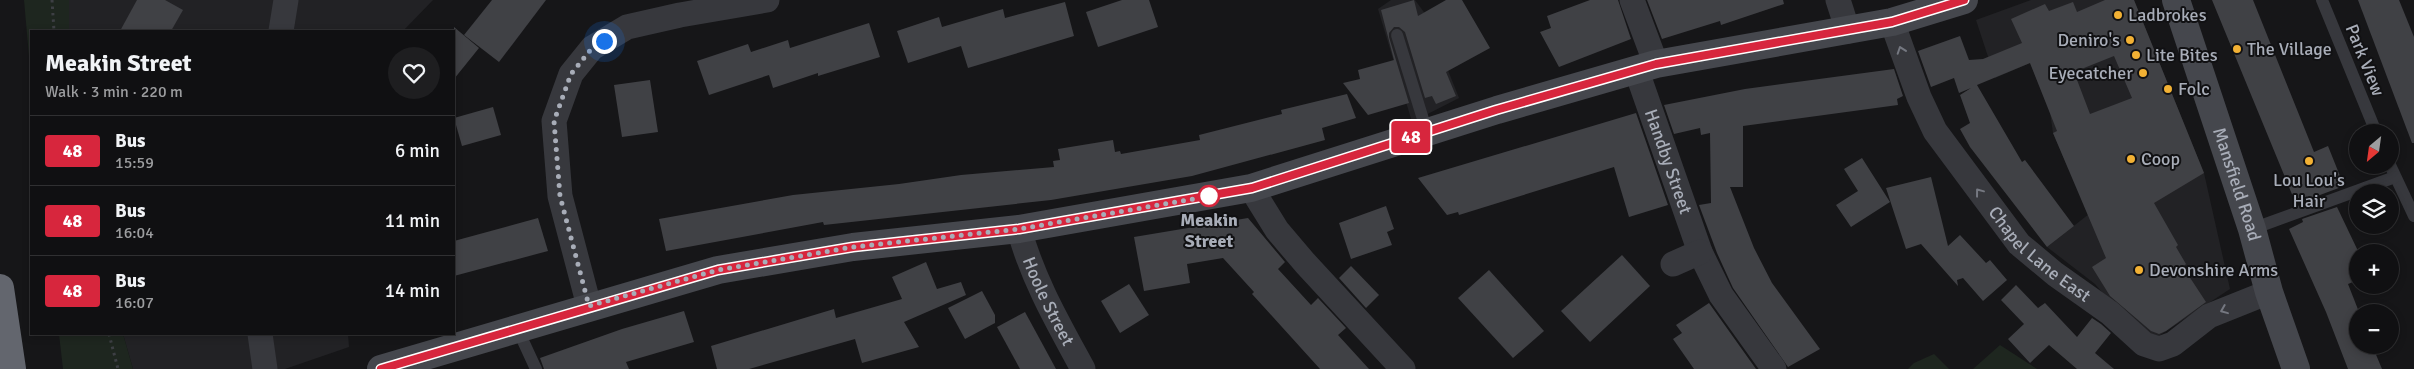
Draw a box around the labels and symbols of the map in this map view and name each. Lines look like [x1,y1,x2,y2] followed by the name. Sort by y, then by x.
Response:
[2128,4,2207,26] place label: Ladbrokes
[2112,9,2124,21] marker: Ladbrokes
[2341,21,2389,99] street label: Park View
[592,29,617,54] your location
[2057,29,2120,51] place label: Deniro's
[2124,34,2136,46] marker: Deniro's
[2247,38,2332,60] place label: The Village
[2231,43,2243,55] marker: The Village
[2146,44,2218,66] place label: Lite Bites
[1897,47,1907,55] one-way arrow
[2130,49,2142,61] marker: Lite Bites
[2048,62,2133,84] place label: Eyecatcher
[2137,67,2149,79] marker: Eyecatcher
[2178,78,2210,100] place label: Folc
[2162,83,2174,95] marker: Folc
[1640,106,1697,217] street label: Handby Street
[1388,121,1434,153] line badge: 48
[2349,124,2399,174] north arrow
[2208,125,2266,243] street label: Mansfield Road
[2141,148,2180,170] place label: Coop
[2125,153,2137,165] marker: Coop
[2303,155,2315,167] marker: Lou Lou's Hair
[2273,169,2345,212] place label: Lou Lou's Hair
[1198,185,1220,207] marker: Meakin Street
[1976,188,1985,198] one-way arrow
[1984,202,2095,307] street label: Chapel Lane East
[1180,209,1238,252] place label: Meakin Street
[1018,254,1079,349] street label: Hoole Street
[2149,259,2278,281] place label: Devonshire Arms
[2133,264,2145,276] marker: Devonshire Arms
[2220,305,2228,315] one-way arrow

